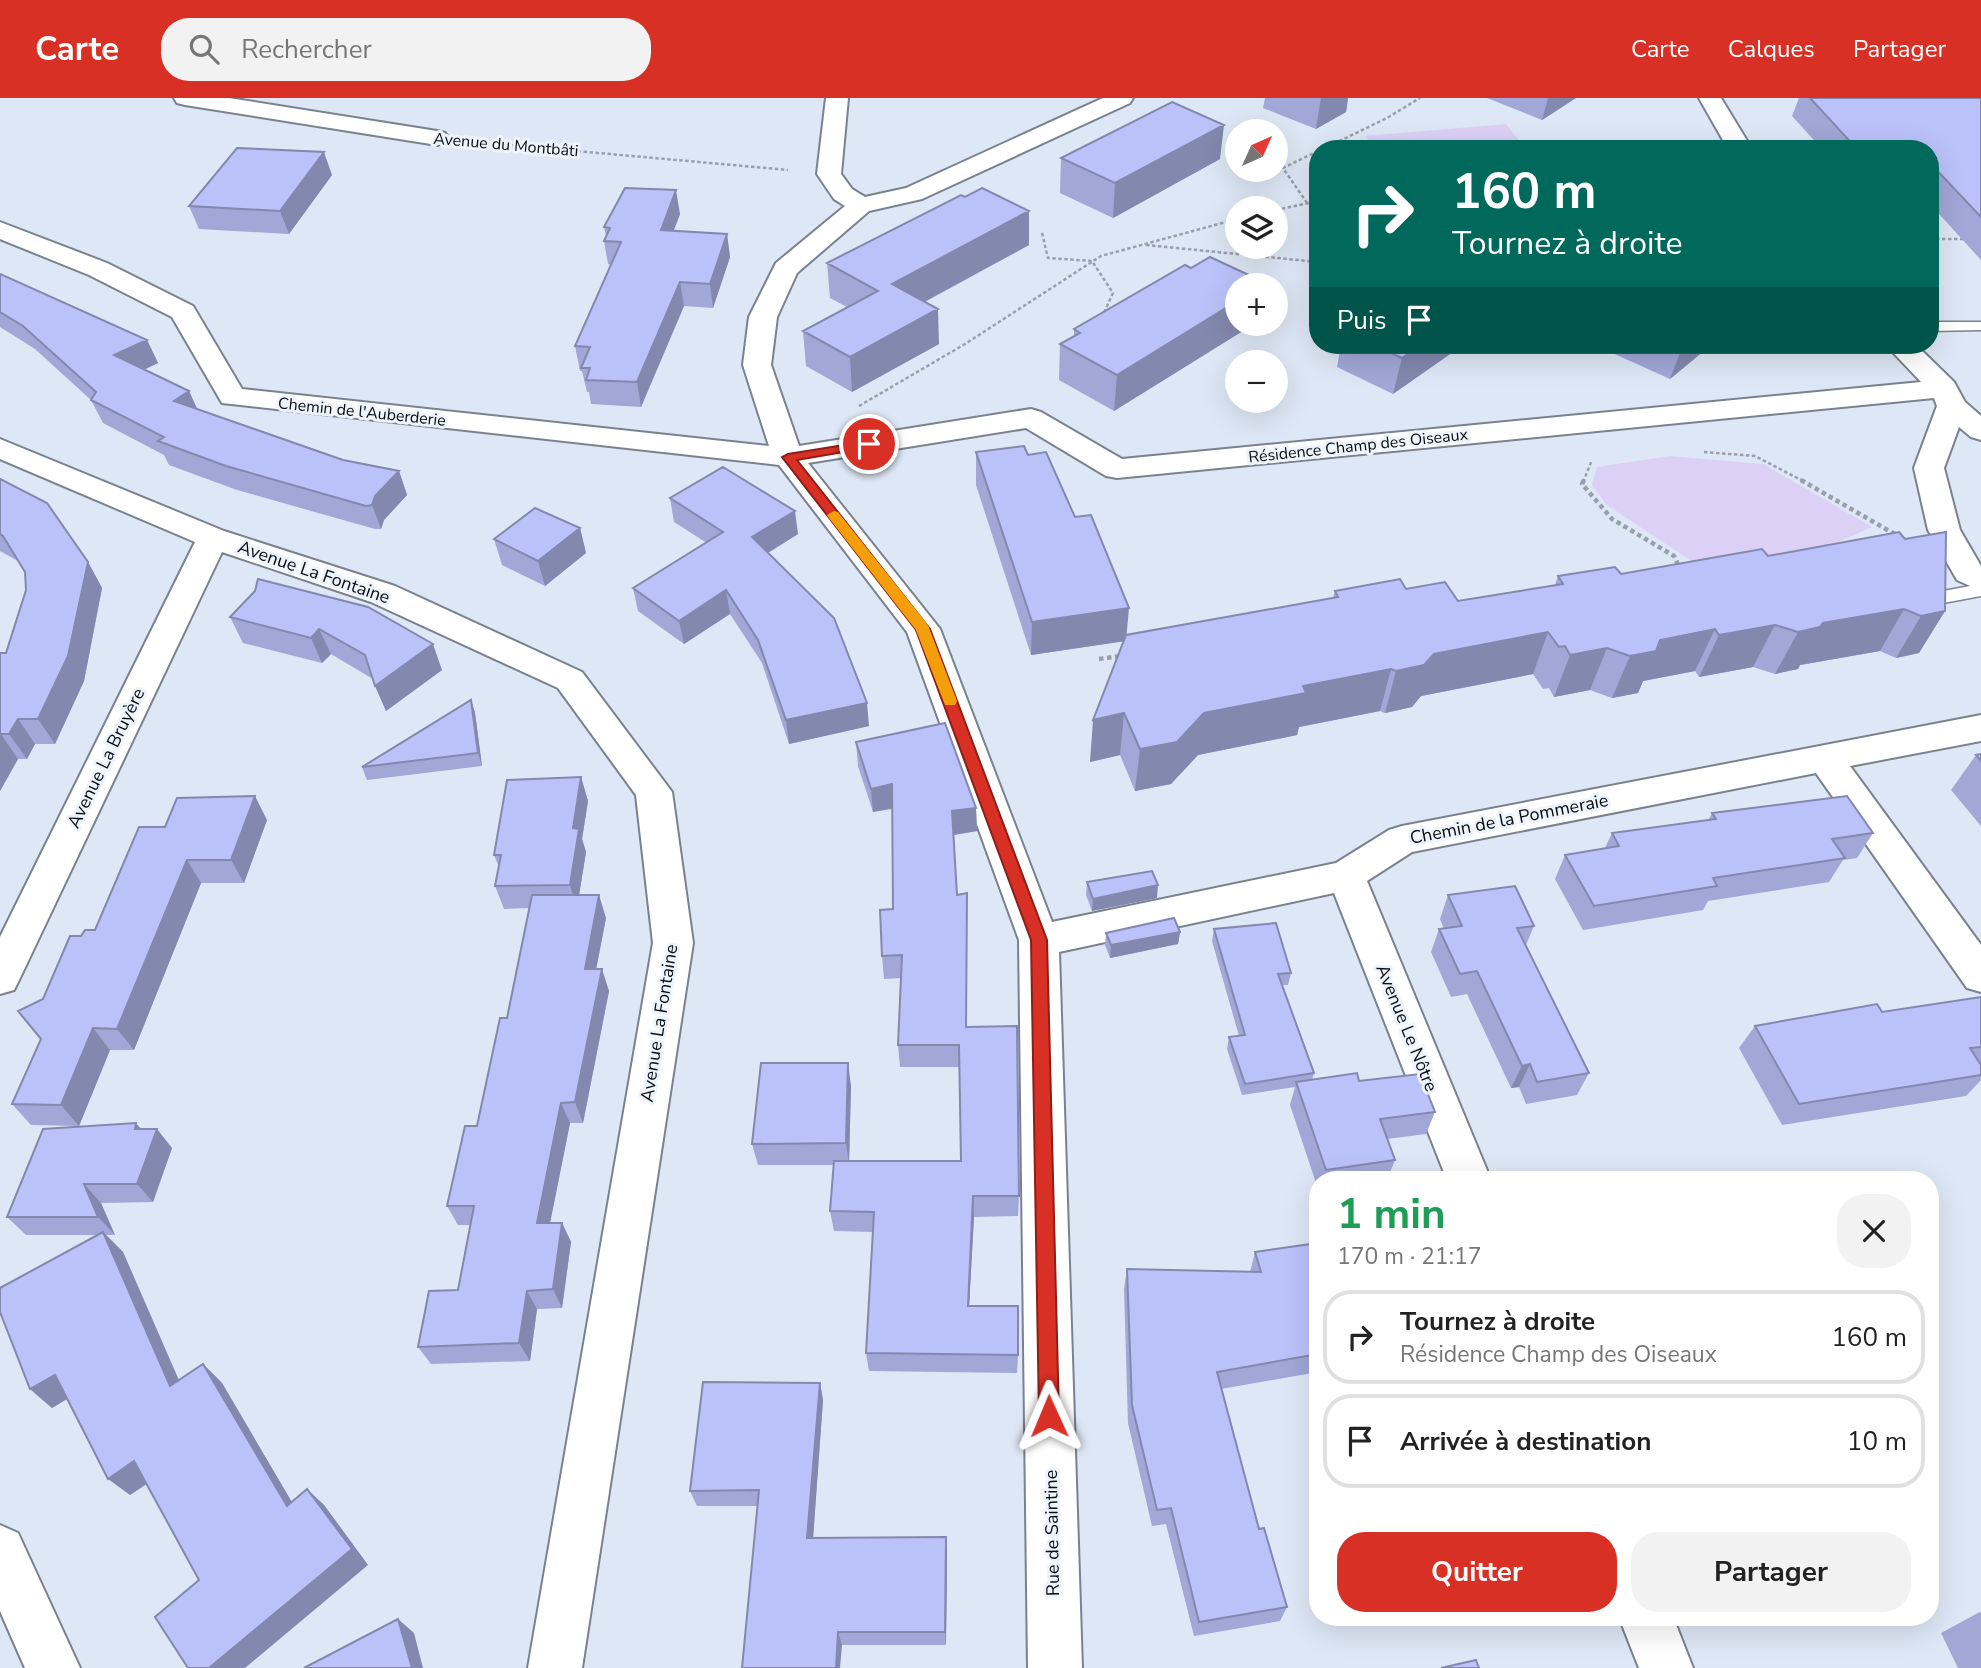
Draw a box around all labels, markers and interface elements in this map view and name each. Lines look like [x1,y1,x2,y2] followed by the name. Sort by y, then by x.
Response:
[161,18,651,81] search box
[35,27,119,72] text: Carte
[185,30,223,68] icon: search
[241,32,372,67] text: Rechercher
[1631,33,1690,65] text: Carte
[1728,33,1815,65] text: Calques
[1853,33,1946,65] text: Partager
[1225,119,1288,182] north arrow
[1225,119,1288,413] map controls
[433,128,579,162] street label: Avenue du Montbâti
[1452,158,1596,225] text: 160 m
[1337,168,1428,259] icon: right
[1225,196,1288,259] button: layers
[1452,222,1683,265] text: Tournez à droite
[1225,273,1288,336] button: +
[1400,301,1438,339] icon: arrive
[1337,303,1386,338] text: Puis
[1225,350,1288,413] button: −
[277,392,447,432] street label: Chemin de l'Auberderie
[839,414,899,474] pin
[1247,423,1469,468] street label: Résidence Champ des Oiseaux
[850,425,888,463] icon: arrive
[235,535,393,609] street label: Avenue La Fontaine
[62,684,150,832] street label: Avenue La Bruyère
[1408,788,1610,850] street label: Chemin de la Pommeraie
[635,942,683,1104] street label: Avenue La Fontaine
[1371,961,1443,1095] street label: Avenue Le Nôtre
[1337,1186,1446,1243] text: 1 min
[1837,1194,1911,1268] button: close
[1337,1241,1482,1272] text: 170 m · 21:17
[1400,1304,1595,1339] text: Tournez à droite
[1341,1318,1379,1356] icon: right
[1831,1320,1907,1355] text: 160 m
[1400,1339,1717,1370] text: Résidence Champ des Oiseaux
[1012,1379,1086,1453] position arrow
[1341,1422,1379,1460] icon: arrive
[1400,1424,1651,1459] text: Arrivée à destination
[1847,1424,1907,1459] text: 10 m
[1039,1470,1065,1596] street label: Rue de Saintine
[1337,1532,1617,1612] button: Quitter
[1631,1532,1911,1612] button: Partager

